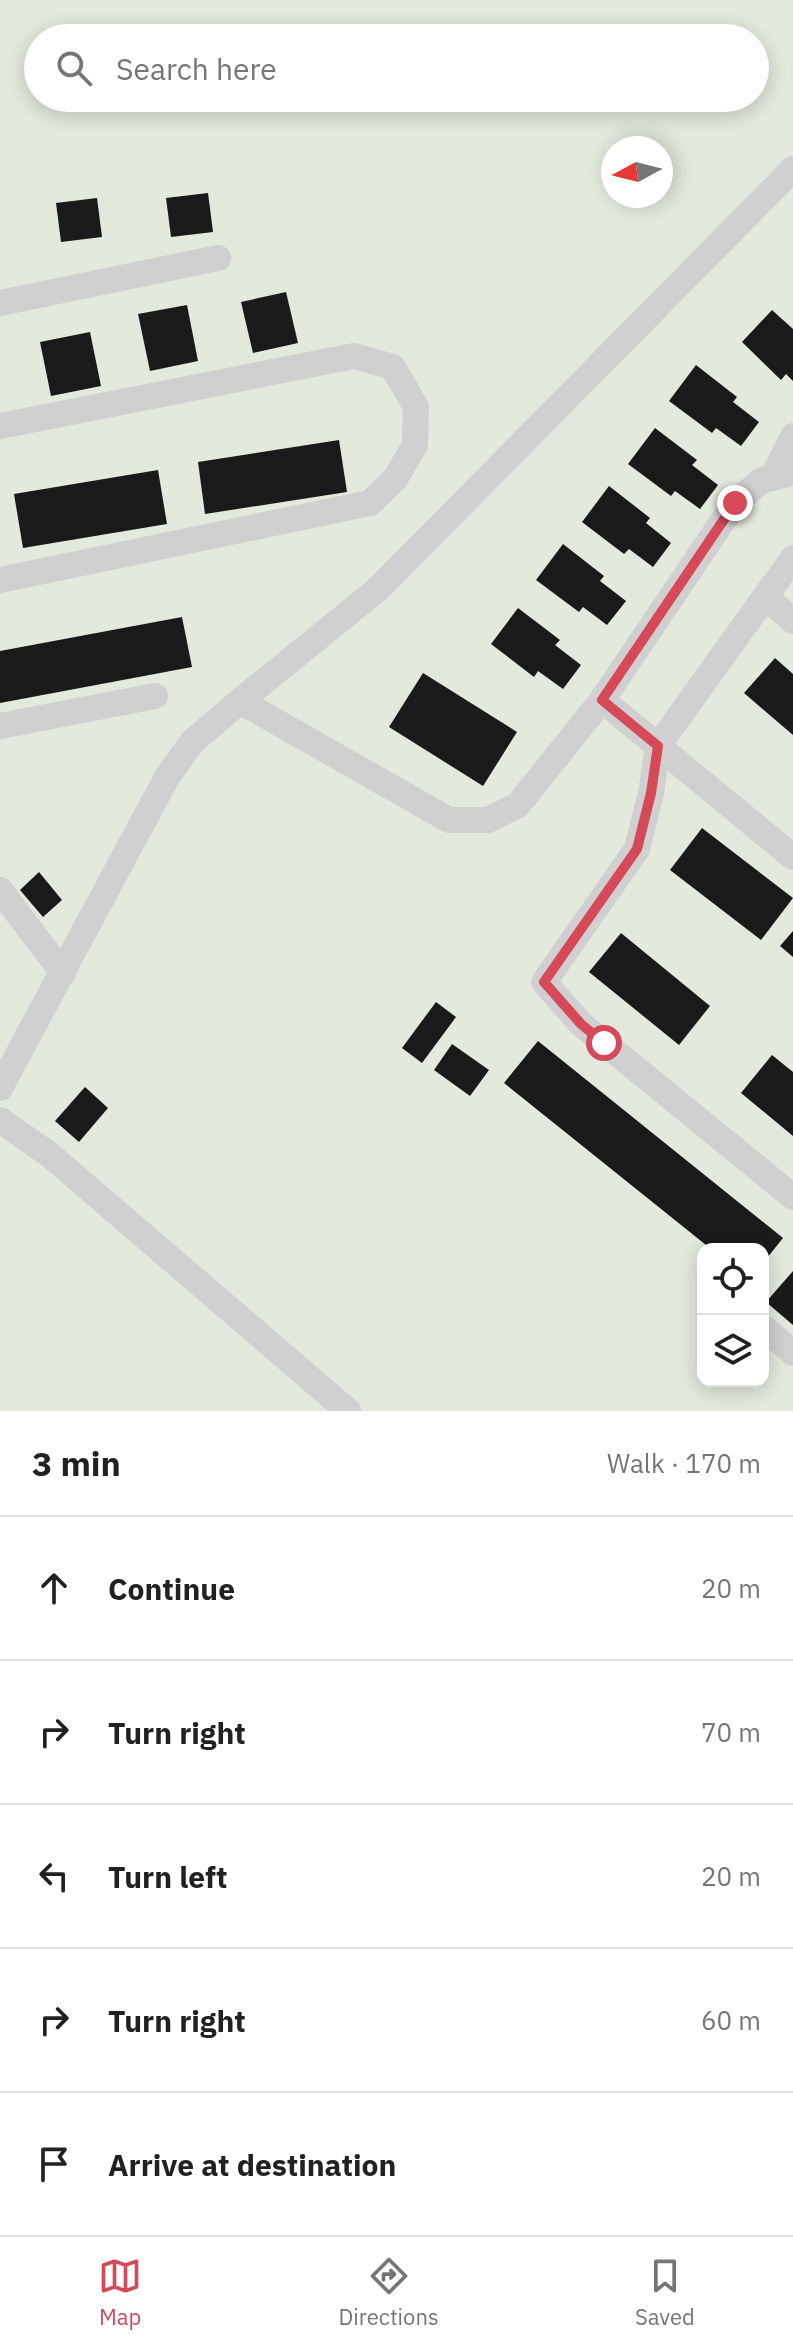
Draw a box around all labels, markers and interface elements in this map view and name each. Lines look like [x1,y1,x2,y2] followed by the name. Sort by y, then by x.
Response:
[24,24,769,112] search box
[52,46,96,90] icon: search
[116,49,277,88] text: Search here
[601,136,673,208] north arrow
[717,485,753,521] route end
[586,1025,622,1061] route start
[697,1243,769,1387] map controls
[697,1243,769,1315] button: locate
[697,1315,769,1387] button: layers
[32,1441,121,1485] text: 3 min
[607,1446,761,1480] text: Walk · 170 m
[32,1566,76,1610] icon: ahead
[108,1569,235,1608] text: Continue
[701,1571,761,1605] text: 20 m
[32,1710,76,1754] icon: right
[108,1713,246,1752] text: Turn right
[701,1715,761,1749] text: 70 m
[32,1854,76,1898] icon: left
[108,1857,227,1896] text: Turn left
[701,1859,761,1893] text: 20 m
[32,1998,76,2042] icon: right
[108,2001,246,2040] text: Turn right
[701,2003,761,2037] text: 60 m
[32,2142,76,2186] icon: arrive
[108,2145,396,2184] text: Arrive at destination
[98,2254,142,2331] tab: Map
[339,2254,439,2331] tab: Directions
[635,2254,695,2331] tab: Saved

